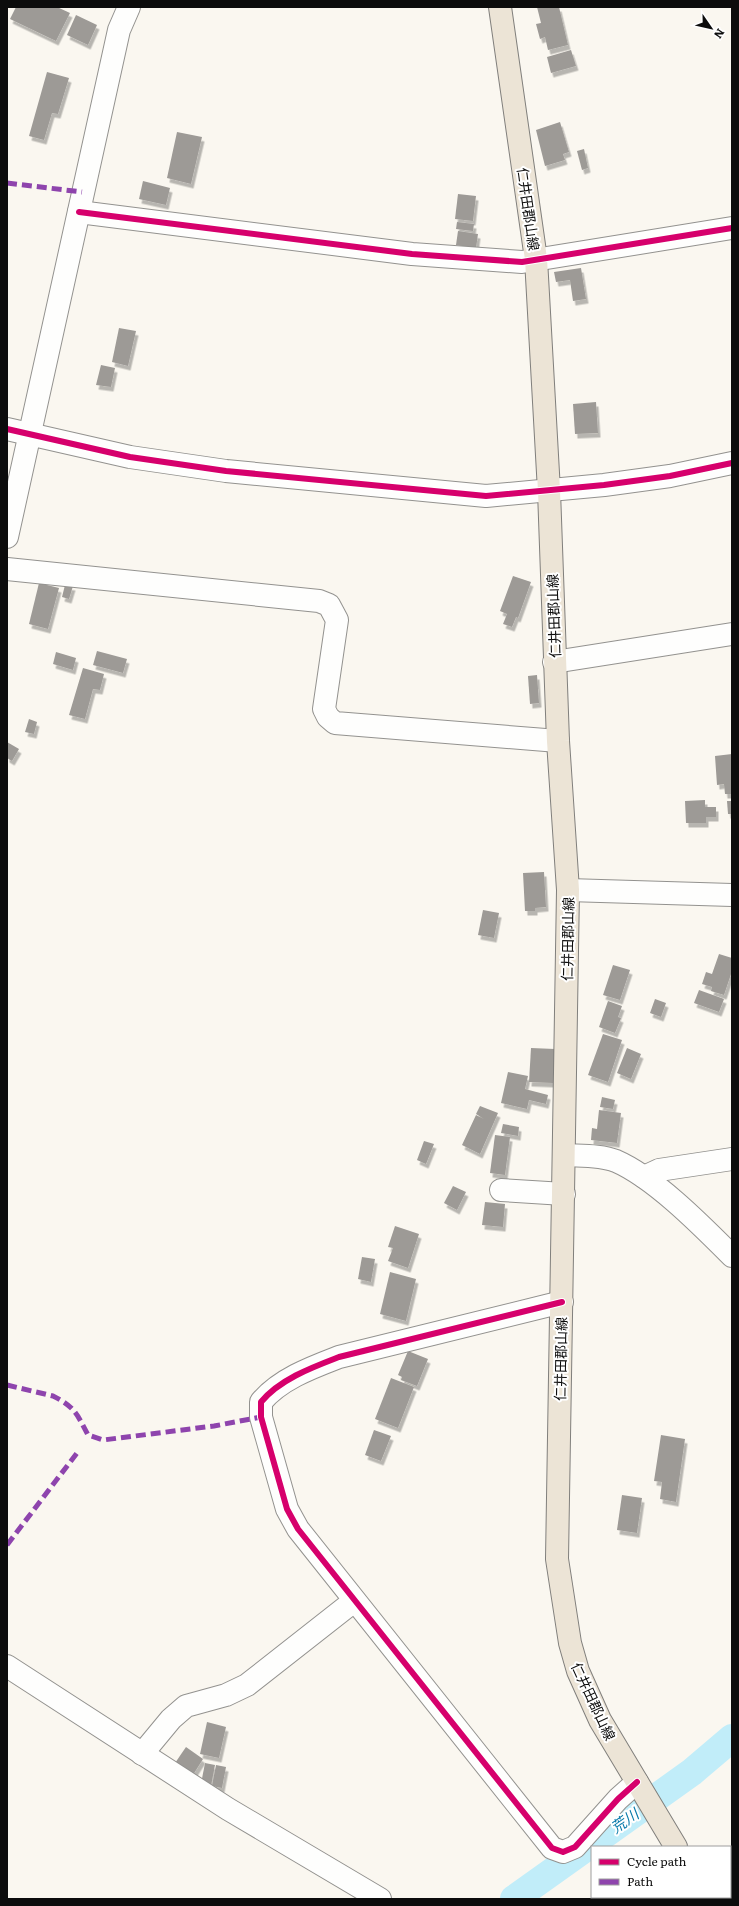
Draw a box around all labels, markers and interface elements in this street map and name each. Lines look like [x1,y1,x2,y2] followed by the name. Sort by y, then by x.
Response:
[691,8,731,48] north arrow
[711,26,729,42] text: N
[513,166,545,252] street label: 仁井田郡山線
[542,574,564,658] street label: 仁井田郡山線
[556,897,578,981] street label: 仁井田郡山線
[549,1317,571,1401] street label: 仁井田郡山線
[567,1659,621,1743] street label: 仁井田郡山線
[605,1801,645,1838] water label: 荒川
[591,1846,731,1898] legend
[627,1852,687,1870] text: Cycle path
[627,1872,653,1890] text: Path

